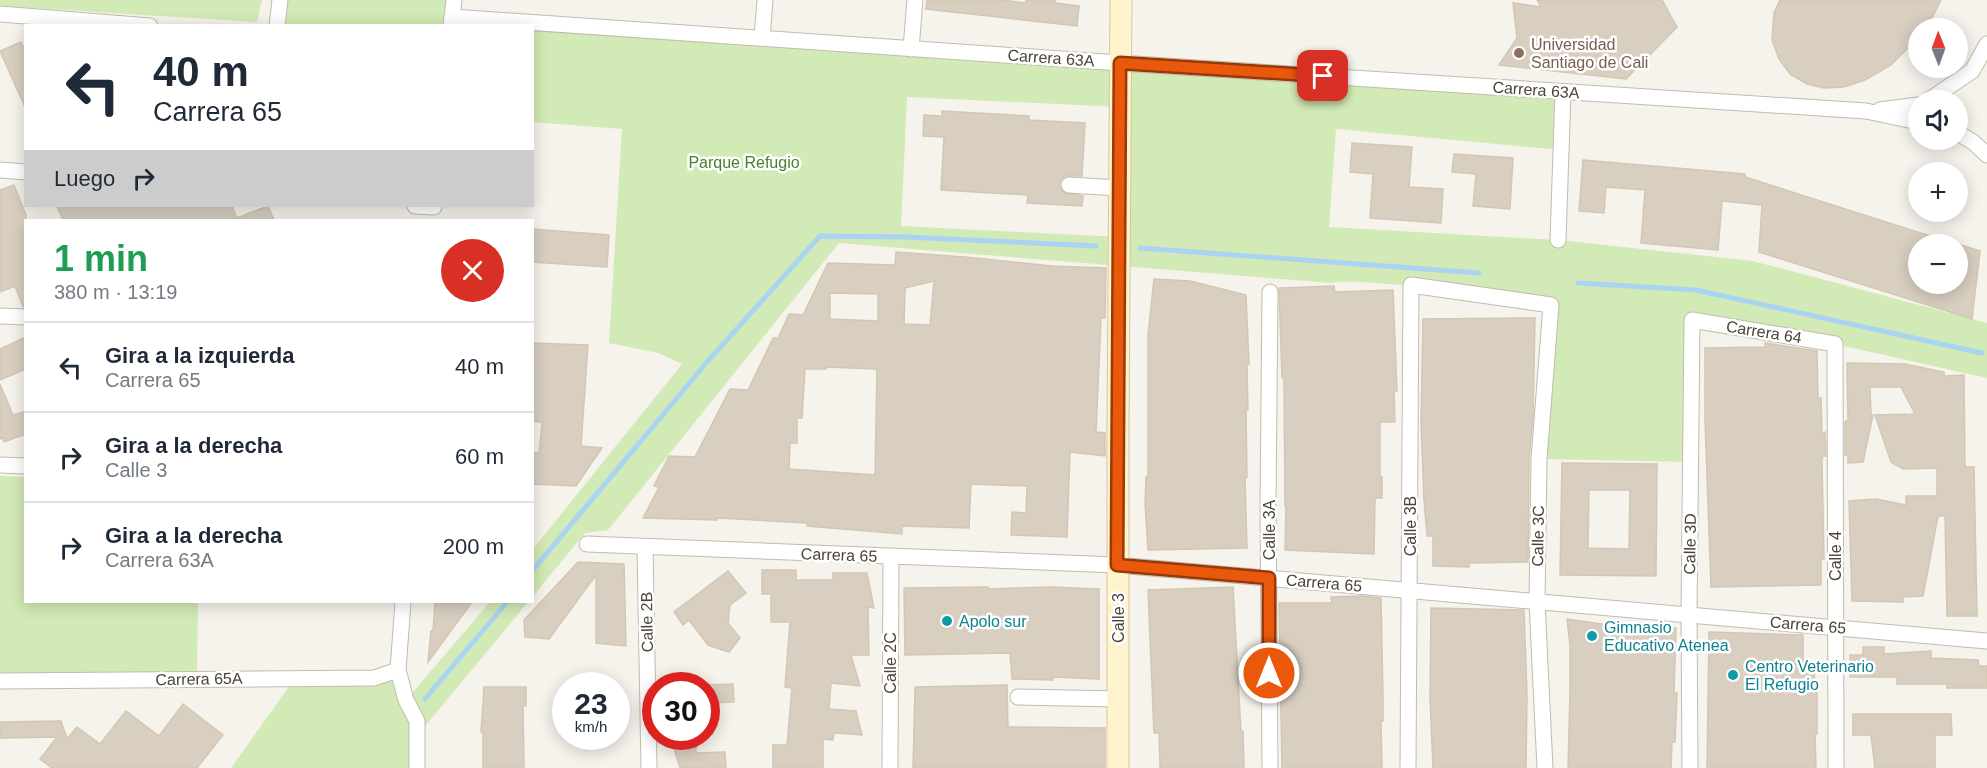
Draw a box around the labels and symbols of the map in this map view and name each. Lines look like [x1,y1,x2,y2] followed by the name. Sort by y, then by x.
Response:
[1908,18,1968,78] north arrow
[1531,36,1648,71] place label: Universidad Santiago de Cali
[1007,46,1095,70] street label: Carrera 63A
[1512,46,1526,60] marker: Universidad Santiago de Cali
[1297,50,1348,101] pin
[1492,78,1580,102] street label: Carrera 63A
[688,154,800,171] park label: Parque Refugio
[1725,318,1803,346] street label: Carrera 64
[1402,496,1419,556] street label: Calle 3B
[1261,499,1278,560] street label: Calle 3A
[1529,505,1547,567] street label: Calle 3C
[1681,513,1699,575] street label: Calle 3D
[1827,531,1844,581] street label: Calle 4
[800,545,878,565] street label: Carrera 65
[1285,571,1363,595] street label: Carrera 65
[638,592,656,652] street label: Calle 2B
[1110,593,1127,643] street label: Calle 3
[959,613,1027,630] place label: Apolo sur
[1769,613,1847,637] street label: Carrera 65
[940,614,954,628] marker: Apolo sur
[1604,619,1729,654] place label: Gimnasio Educativo Atenea
[1585,629,1599,643] marker: Gimnasio Educativo Atenea
[882,632,899,694] street label: Calle 2C
[1237,641,1301,705] position arrow
[1745,658,1874,693] place label: Centro Veterinario El Refugio
[1726,668,1740,682] marker: Centro Veterinario El Refugio
[155,670,243,688] street label: Carrera 65A
[642,672,720,750] speed limit sign: 30

